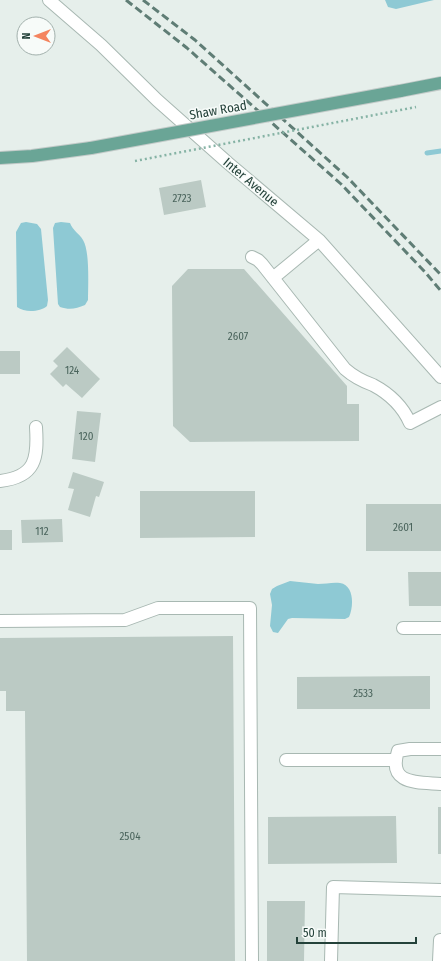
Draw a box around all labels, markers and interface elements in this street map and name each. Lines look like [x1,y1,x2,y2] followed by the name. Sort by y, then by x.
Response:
[16,16,56,56] north arrow
[20,33,33,39] text: N
[188,98,248,122] street label: Shaw Road
[220,155,282,209] street label: Inter Avenue
[173,192,191,205] house number: 2723
[228,330,249,343] house number: 2607
[65,364,80,377] house number: 124
[79,430,94,443] house number: 120
[393,521,413,534] house number: 2601
[35,525,49,538] house number: 112
[353,687,373,700] house number: 2533
[120,830,141,843] house number: 2504
[297,919,416,945] scale bar
[303,926,327,940] text: 50 m

